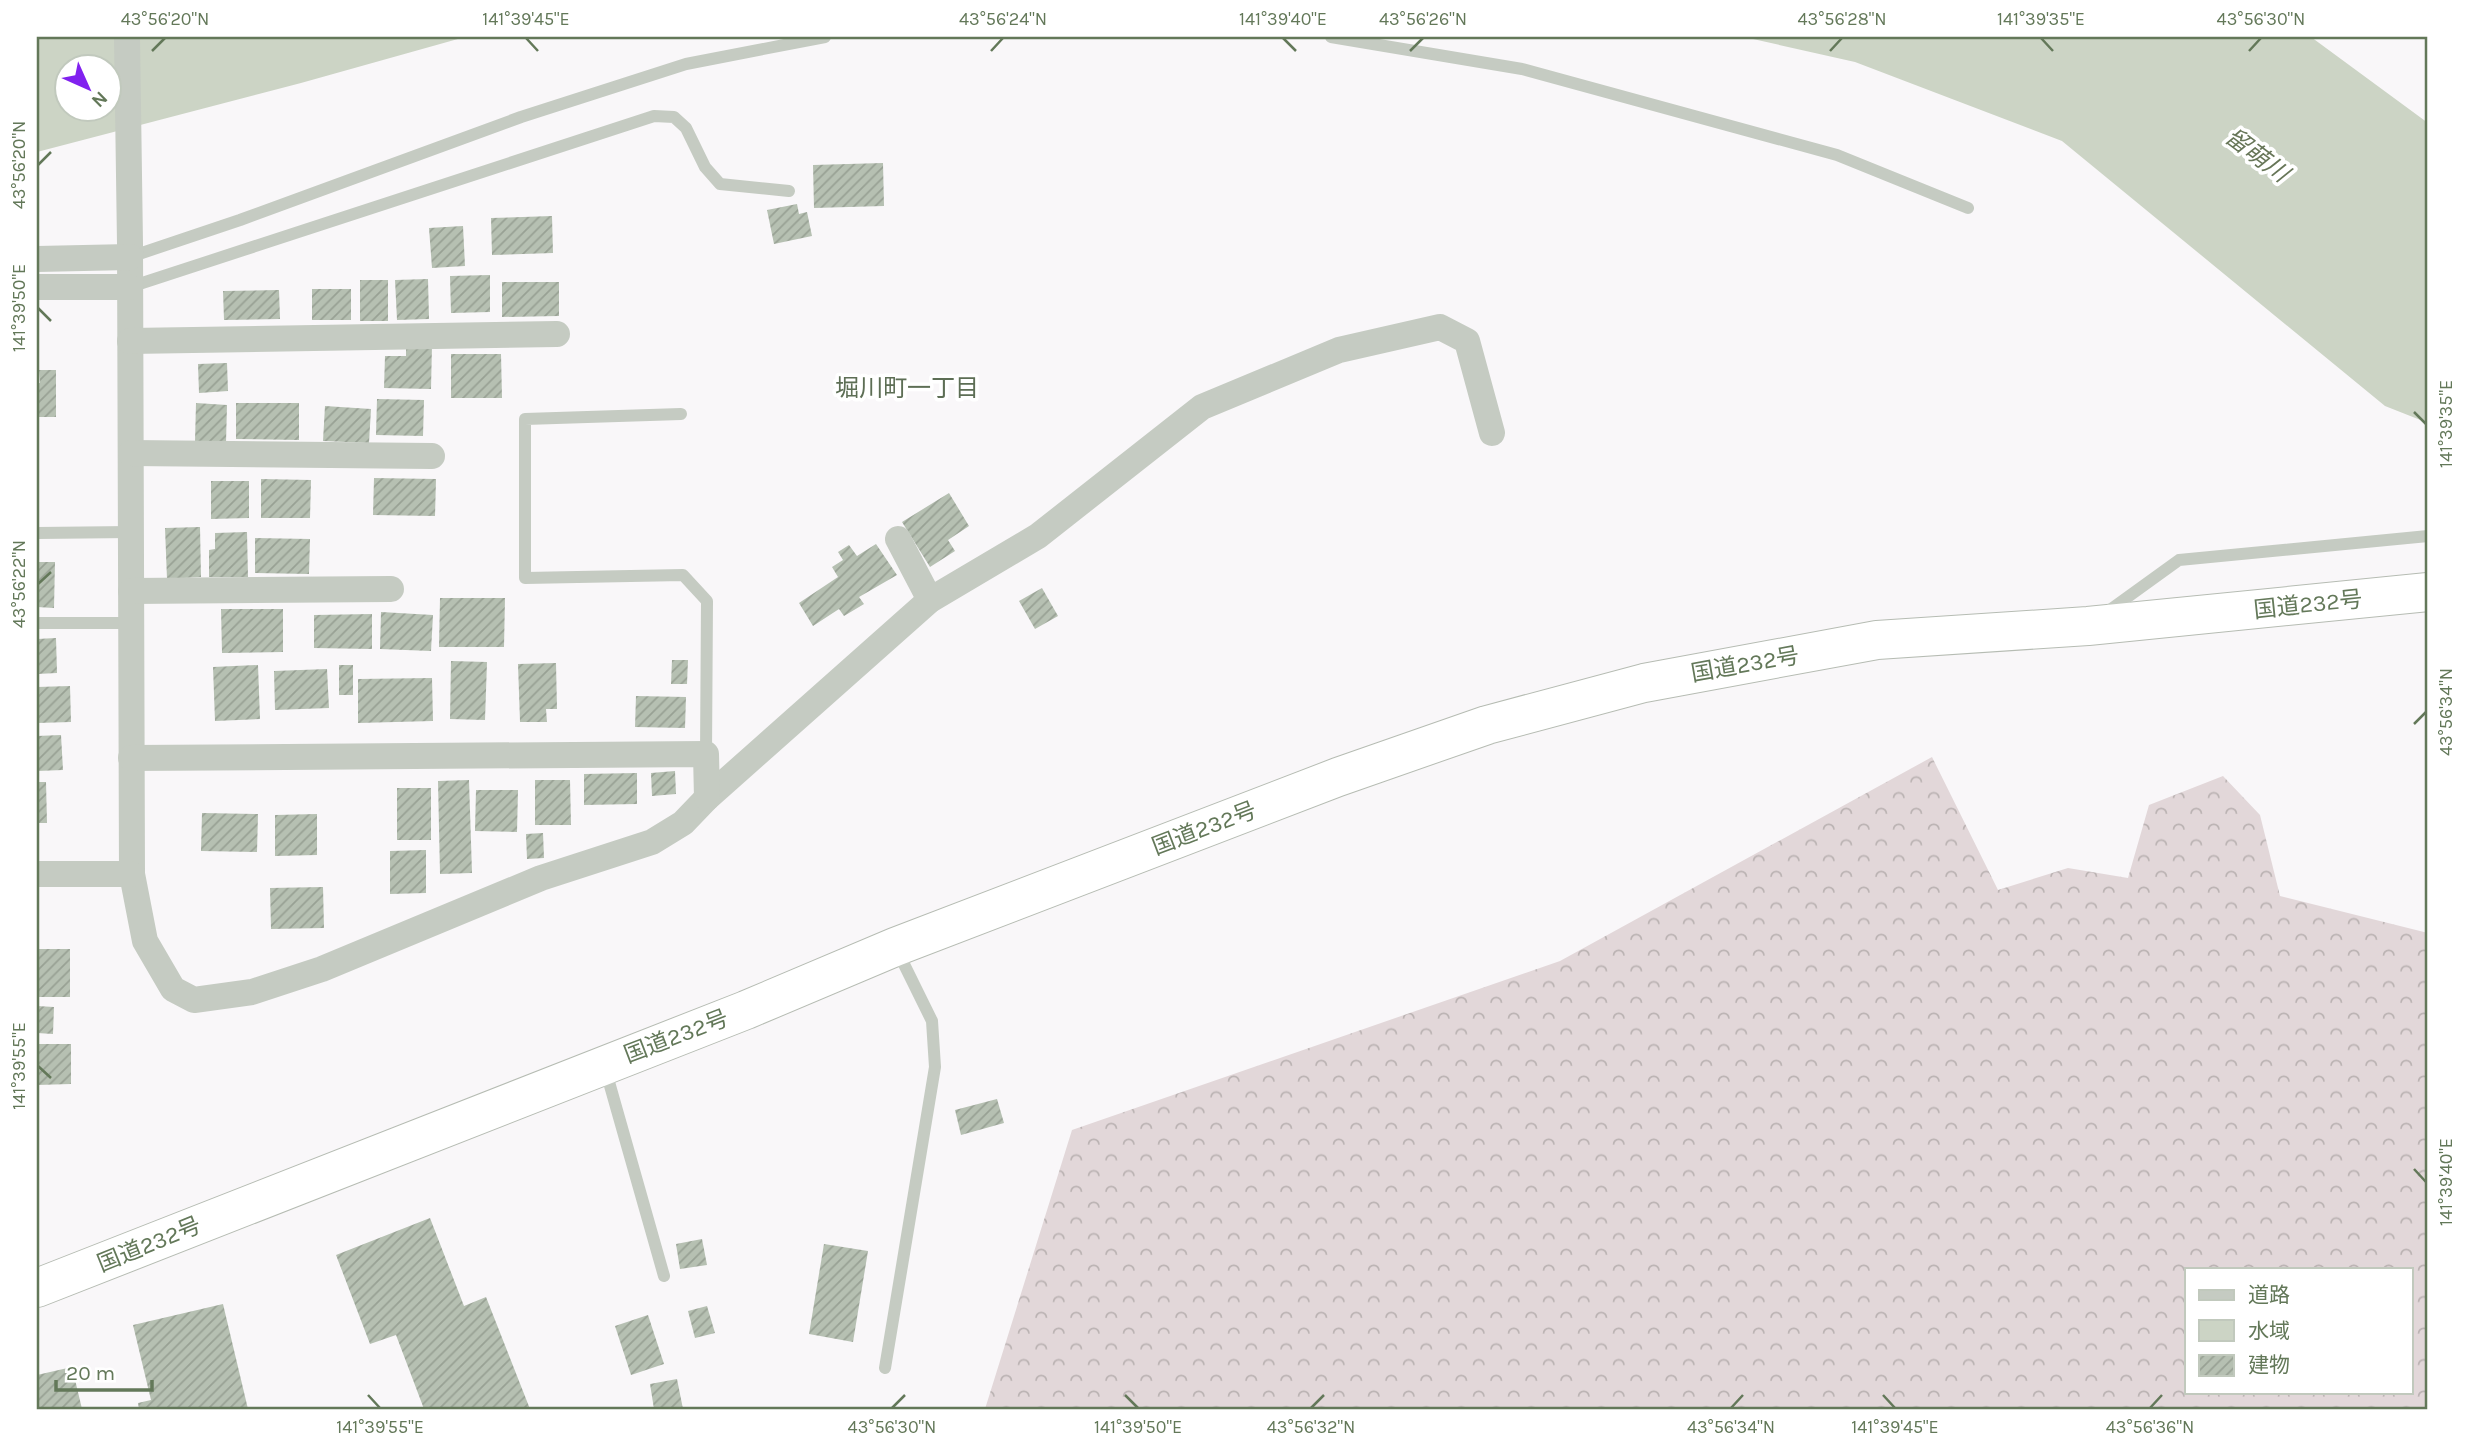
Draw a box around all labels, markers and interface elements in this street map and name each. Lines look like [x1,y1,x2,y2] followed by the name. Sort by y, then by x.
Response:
[121,8,209,30] text: 43°56'20"N
[482,8,570,30] text: 141°39'45"E
[959,8,1047,30] text: 43°56'24"N
[1239,8,1327,30] text: 141°39'40"E
[1379,8,1467,30] text: 43°56'26"N
[1797,8,1887,30] text: 43°56'28"N
[1997,8,2085,30] text: 141°39'35"E
[2217,8,2305,30] text: 43°56'30"N
[52,52,122,122] north arrow
[87,87,112,112] text: N
[8,121,30,209] text: 43°56'20"N
[2220,122,2297,190] water label: 留萌川
[8,264,30,352] text: 141°39'50"E
[835,374,979,402] district label: 堀川町一丁目
[2435,380,2457,468] text: 141°39'35"E
[8,540,30,628] text: 43°56'22"N
[2252,585,2364,624] street label: 国道232号
[1689,642,1801,687] street label: 国道232号
[2435,668,2457,756] text: 43°56'34"N
[1148,796,1260,861] street label: 国道232号
[620,1004,732,1069] street label: 国道232号
[8,1022,30,1110] text: 141°39'55"E
[2435,1138,2457,1226] text: 141°39'40"E
[93,1211,205,1277] street label: 国道232号
[2185,1268,2412,1394] legend
[2248,1283,2290,1307] text: 道路
[2248,1319,2290,1343] text: 水域
[56,1348,152,1392] scale bar
[2248,1353,2290,1377] text: 建物
[66,1361,115,1385] text: 20 m
[336,1416,424,1438] text: 141°39'55"E
[848,1416,936,1438] text: 43°56'30"N
[1094,1416,1182,1438] text: 141°39'50"E
[1267,1416,1355,1438] text: 43°56'32"N
[1687,1416,1775,1438] text: 43°56'34"N
[1851,1416,1939,1438] text: 141°39'45"E
[2106,1416,2194,1438] text: 43°56'36"N

